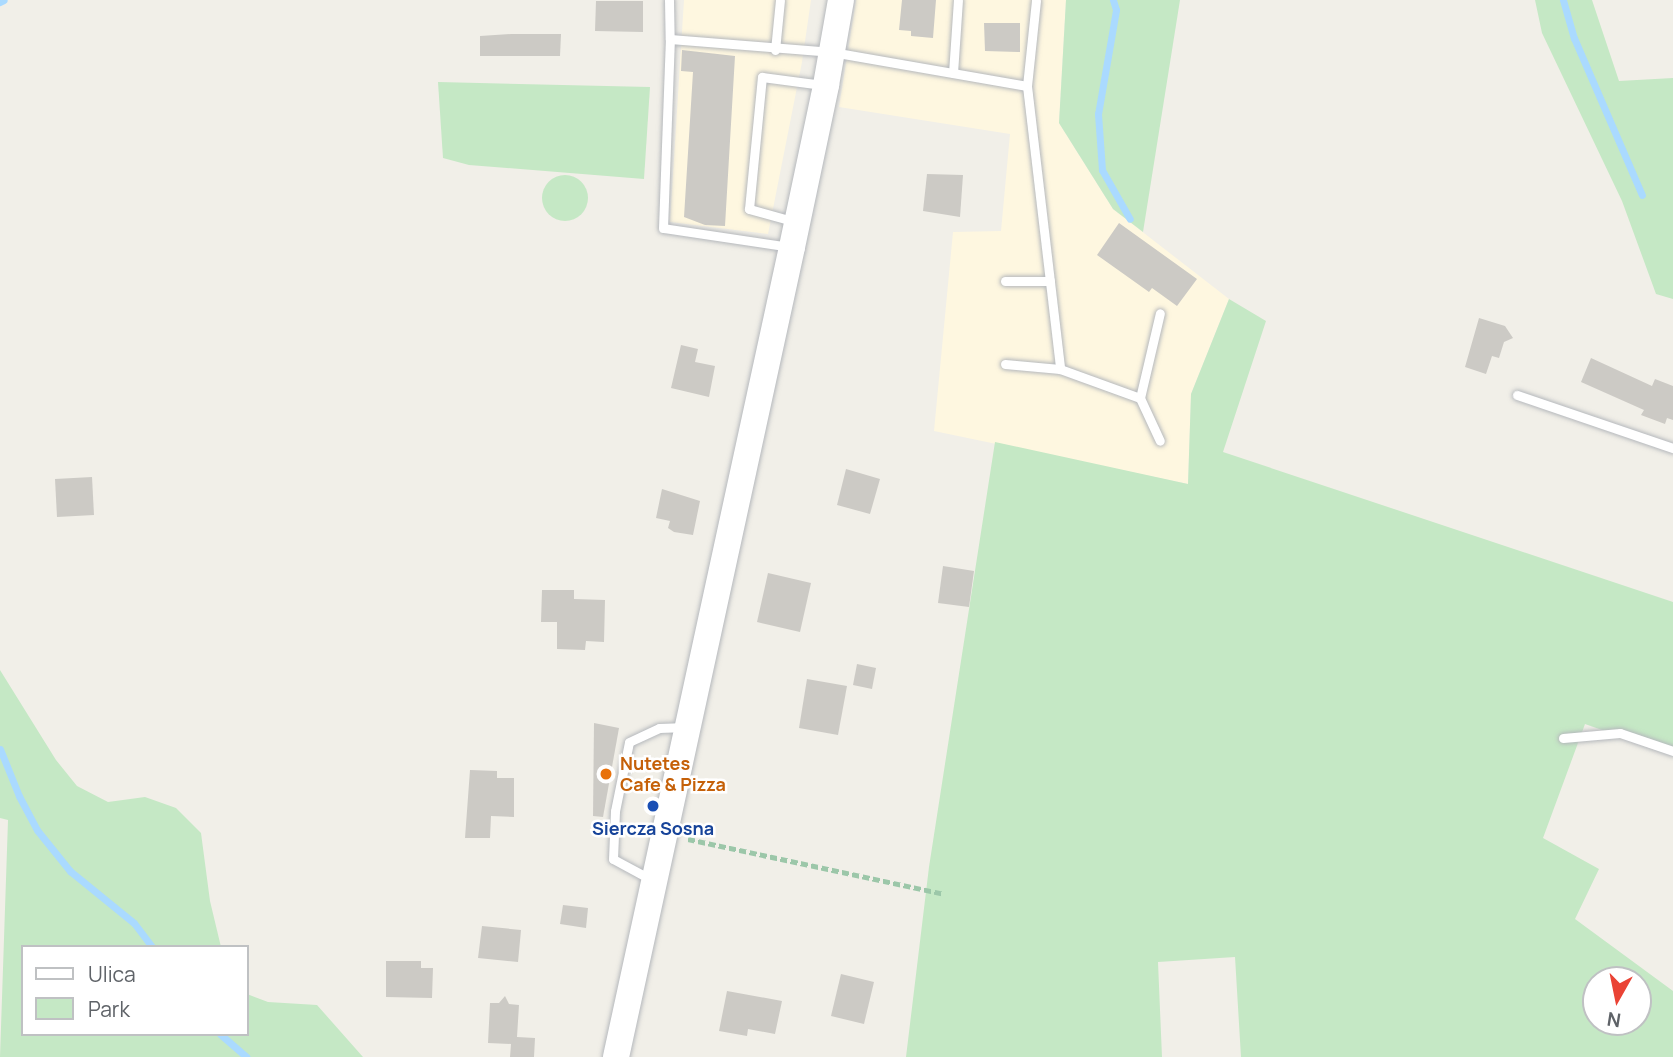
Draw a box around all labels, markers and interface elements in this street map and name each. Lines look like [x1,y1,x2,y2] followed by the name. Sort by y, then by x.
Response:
[620,753,726,796] place label: Nutetes Cafe & Pizza
[598,766,614,782] marker: Nutetes Cafe & Pizza
[645,798,661,814] marker: Siercza Sosna
[592,817,714,839] place label: Siercza Sosna
[21,945,248,1036] legend
[88,960,136,988] text: Ulica
[1582,966,1652,1036] north arrow
[88,995,130,1023] text: Park
[1605,1006,1623,1034] text: N

